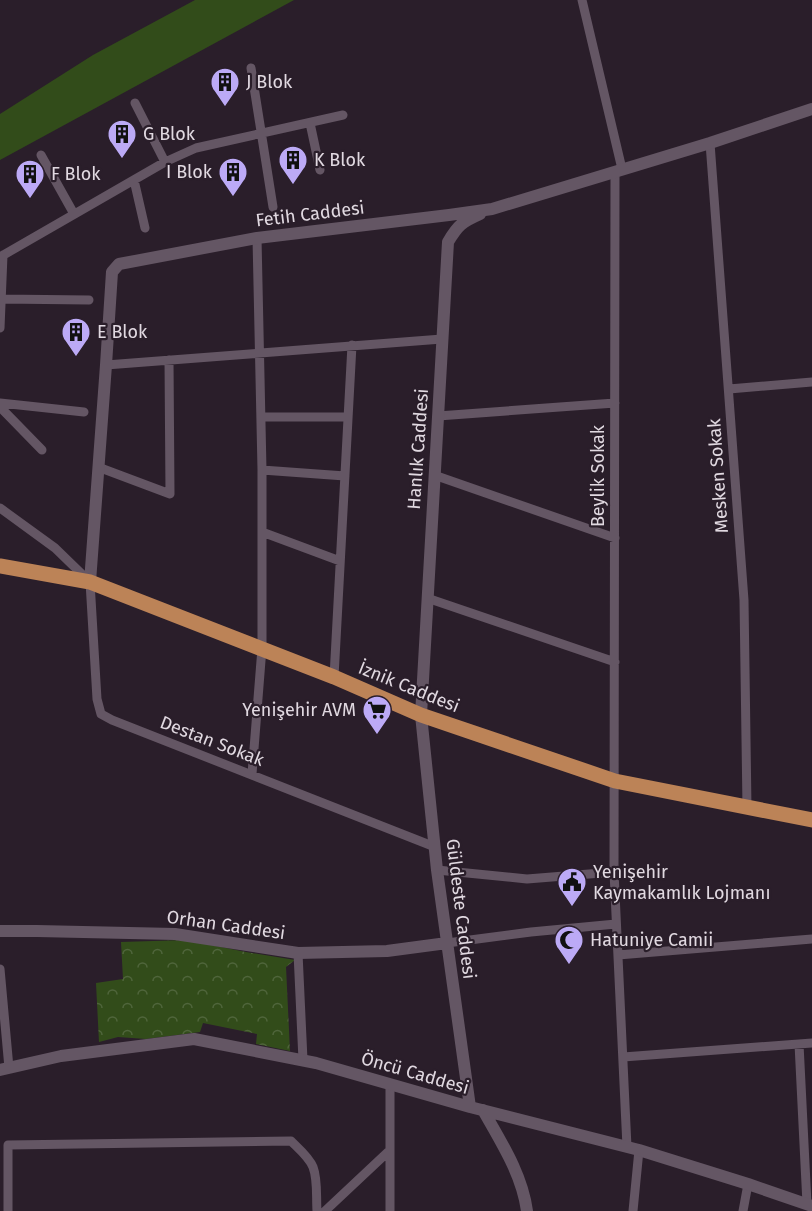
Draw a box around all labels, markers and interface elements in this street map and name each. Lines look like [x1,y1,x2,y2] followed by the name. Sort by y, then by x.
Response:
[209,66,241,108] building icon: J Blok
[246,71,293,93] place label: J Blok
[106,118,138,160] building icon: G Blok
[143,123,196,145] place label: G Blok
[277,144,309,186] building icon: K Blok
[314,149,366,171] place label: K Blok
[217,156,249,198] building icon: I Blok
[14,158,46,200] building icon: F Blok
[166,161,213,183] place label: I Blok
[51,163,101,185] place label: F Blok
[254,196,366,232] street label: Fetih Caddesi
[60,316,92,358] building icon: E Blok
[97,321,148,343] place label: E Blok
[403,388,433,510] street label: Hanlık Caddesi
[703,417,733,534] street label: Mesken Sokak
[587,424,609,527] street label: Beylik Sokak
[355,657,463,717] street label: İznik Caddesi
[361,694,393,736] supermarket icon: Yenişehir AVM
[242,699,356,721] place label: Yenişehir AVM
[157,711,268,771] street label: Destan Sokak
[441,838,481,980] street label: Güldeste Caddesi
[593,861,770,904] place label: Yenişehir Kaymakamlık Lojmanı
[556,866,588,908] public building icon: Yenişehir Kaymakamlık Lojmanı
[165,906,287,944] street label: Orhan Caddesi
[553,924,585,966] mosque icon: Hatuniye Camii
[590,929,713,951] place label: Hatuniye Camii
[359,1047,471,1099] street label: Öncü Caddesi

